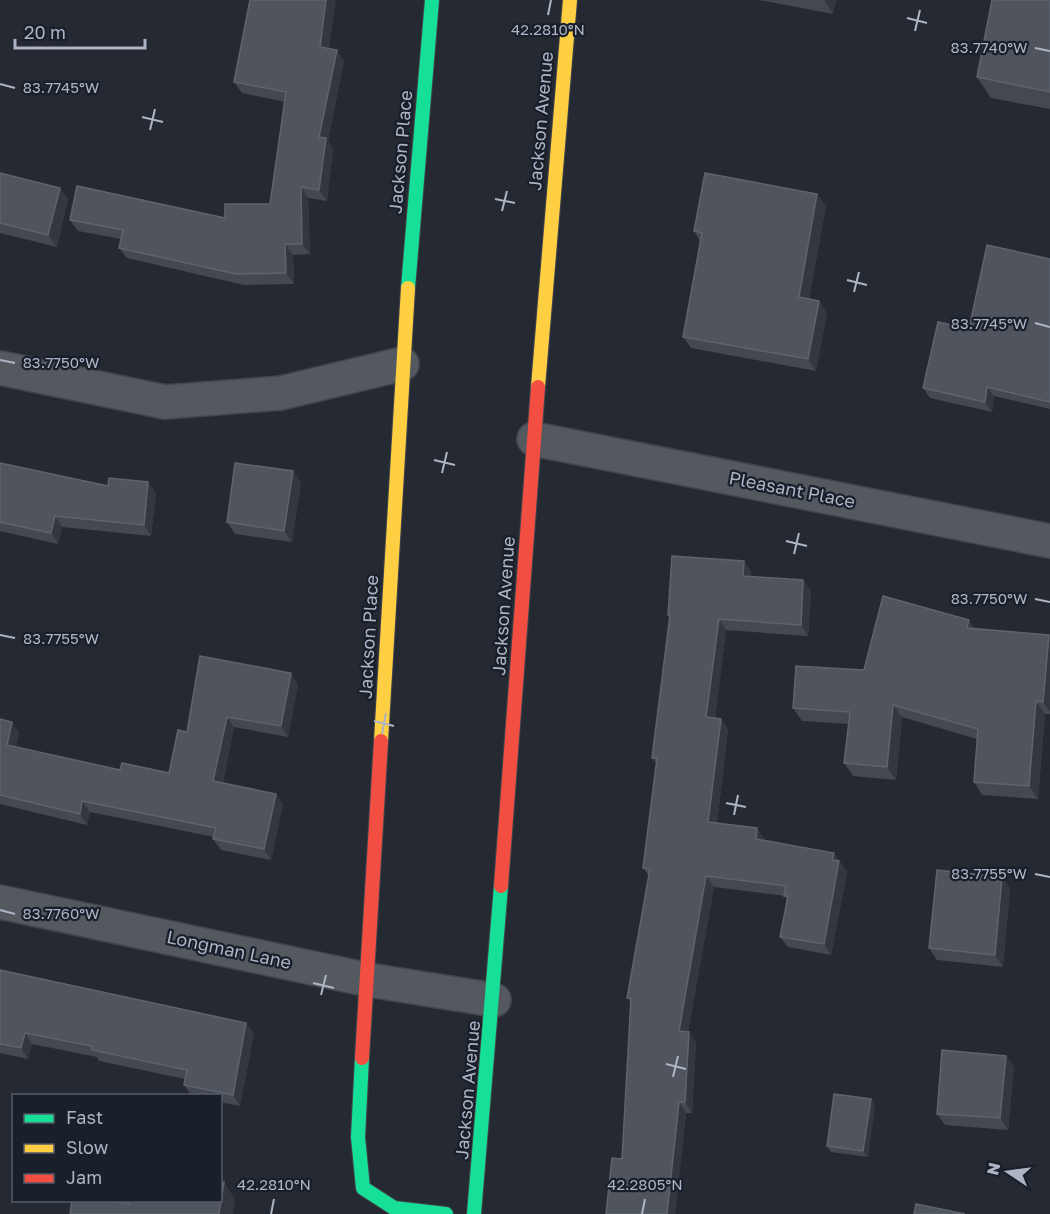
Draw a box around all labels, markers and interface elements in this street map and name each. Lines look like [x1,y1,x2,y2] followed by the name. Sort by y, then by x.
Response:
[15,12,146,50] scale bar
[511,20,585,38] text: 42.2810°N
[24,21,66,43] text: 20 m
[950,38,1028,56] text: 83.7740°W
[523,50,557,191] street label: Jackson Avenue
[23,78,99,96] text: 83.7745°W
[384,89,416,215] street label: Jackson Place
[951,314,1027,332] text: 83.7745°W
[23,353,99,371] text: 83.7750°W
[727,466,857,512] street label: Pleasant Place
[487,536,519,676] street label: Jackson Avenue
[354,574,382,699] street label: Jackson Place
[951,589,1027,607] text: 83.7750°W
[23,629,99,647] text: 83.7755°W
[951,864,1027,882] text: 83.7755°W
[23,904,99,922] text: 83.7760°W
[165,925,294,973] street label: Longman Lane
[450,1019,484,1160] street label: Jackson Avenue
[12,1094,222,1202] legend
[66,1106,103,1128] text: Fast
[66,1136,109,1158] text: Slow
[978,1142,1038,1202] north arrow
[982,1160,1004,1177] text: N
[66,1166,102,1188] text: Jam
[237,1175,311,1193] text: 42.2810°N
[607,1175,683,1193] text: 42.2805°N

